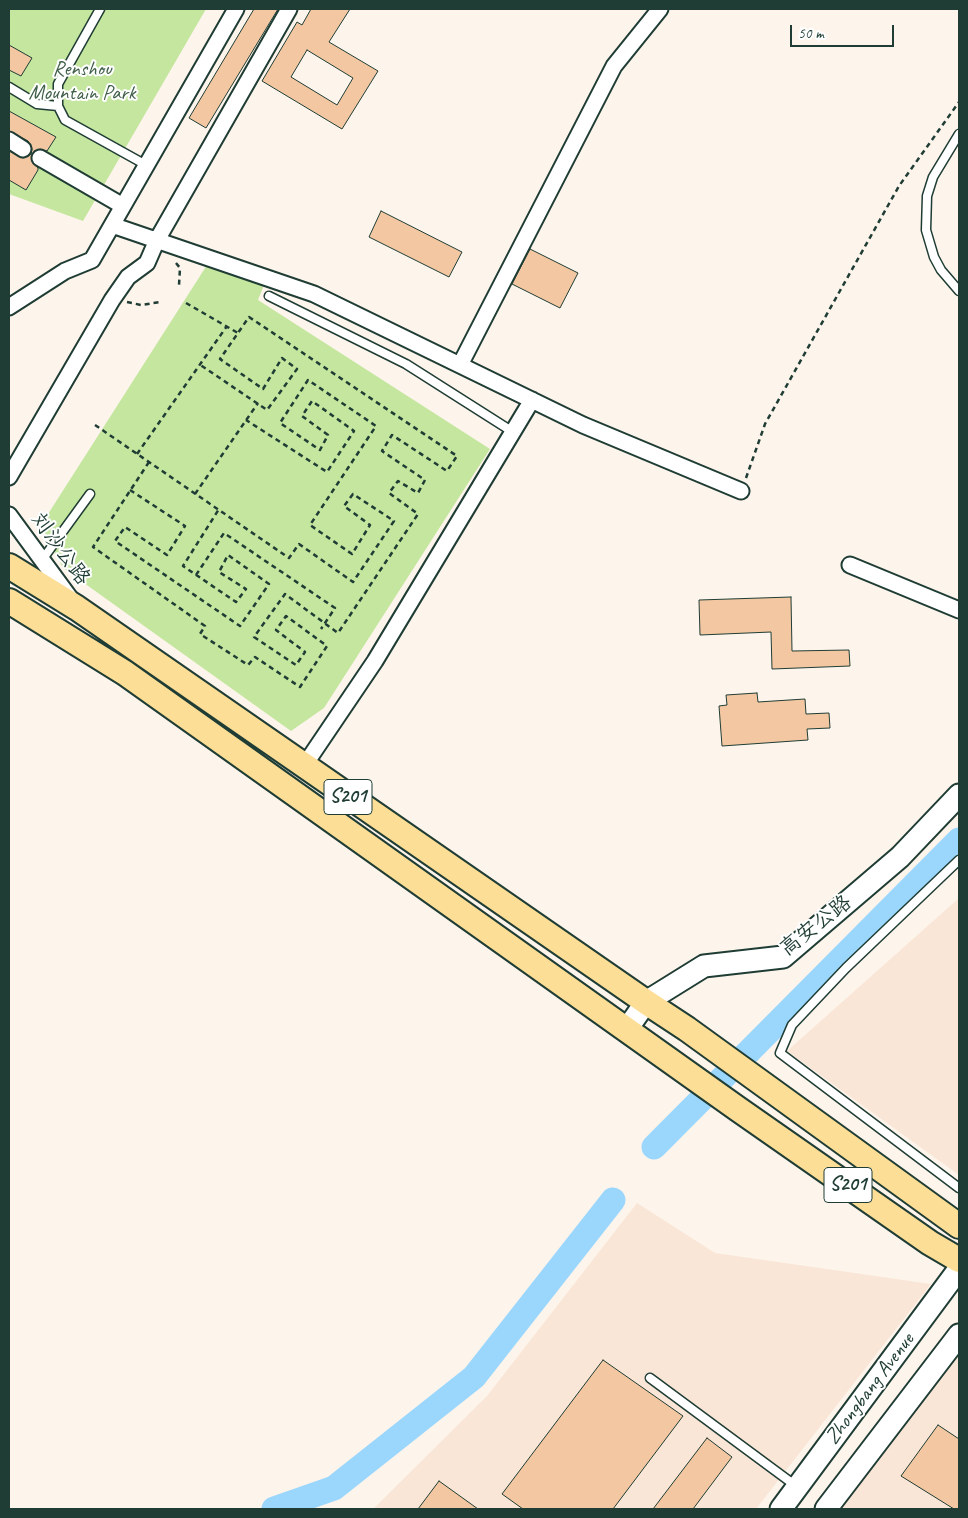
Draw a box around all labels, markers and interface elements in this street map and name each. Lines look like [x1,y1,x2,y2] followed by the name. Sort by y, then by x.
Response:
[793,15,897,47] scale bar
[798,24,824,43] text: 50 m
[28,56,136,106] park label: Renshou Mountain Park
[25,508,95,590] street label: 刘沙公路
[324,780,372,814] road number: S201
[775,890,857,962] street label: 高安公路
[824,1168,872,1202] road number: S201
[820,1328,920,1450] street label: Zhongbang Avenue

